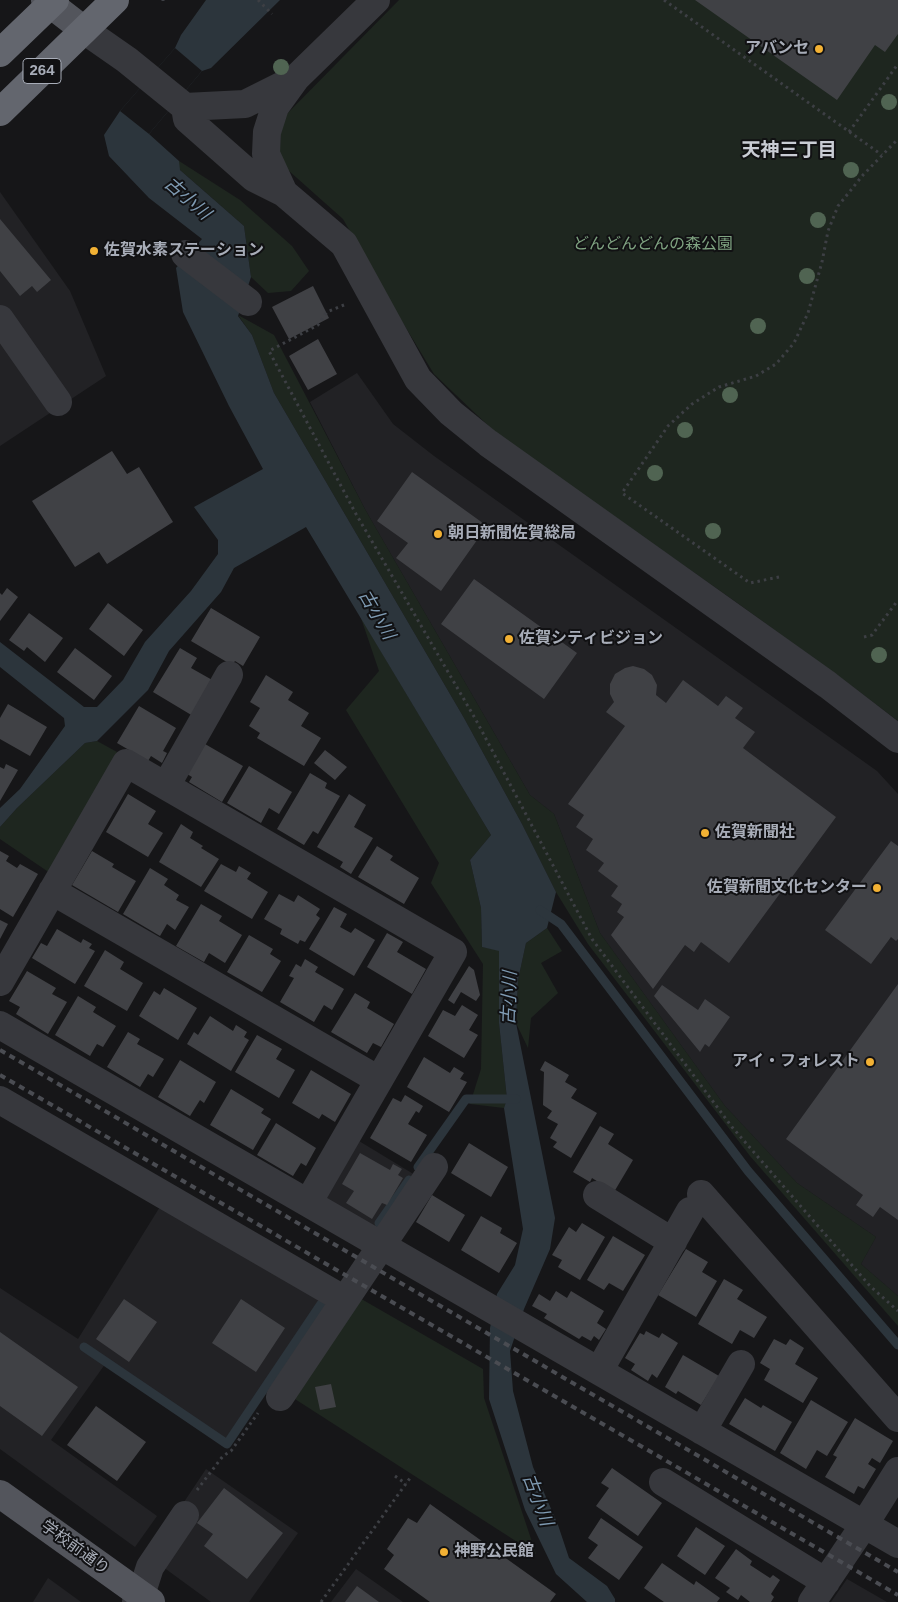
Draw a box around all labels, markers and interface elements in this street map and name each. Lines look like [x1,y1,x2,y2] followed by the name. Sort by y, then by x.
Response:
[745,39,809,59] place label: アバンセ
[813,43,825,55] marker: アバンセ
[23,58,61,84] road number: 264
[742,140,836,162] district label: 天神三丁目
[160,173,214,225] water label: 古小川
[573,235,733,255] park label: どんどんどんの森公園
[104,241,264,261] place label: 佐賀水素ステーション
[88,245,100,257] marker: 佐賀水素ステーション
[448,524,576,544] place label: 朝日新聞佐賀総局
[432,528,444,540] marker: 朝日新聞佐賀総局
[353,586,399,644] water label: 古小川
[519,629,663,649] place label: 佐賀シティビジョン
[503,633,515,645] marker: 佐賀シティビジョン
[715,823,795,843] place label: 佐賀新聞社
[699,827,711,839] marker: 佐賀新聞社
[707,878,867,898] place label: 佐賀新聞文化センター
[871,882,883,894] marker: 佐賀新聞文化センター
[498,971,522,1025] water label: 古小川
[732,1052,860,1072] place label: アイ・フォレスト
[864,1056,876,1068] marker: アイ・フォレスト
[517,1471,557,1529] water label: 古小川
[37,1517,113,1579] street label: 学校前通り
[454,1542,534,1562] place label: 神野公民館
[438,1546,450,1558] marker: 神野公民館

